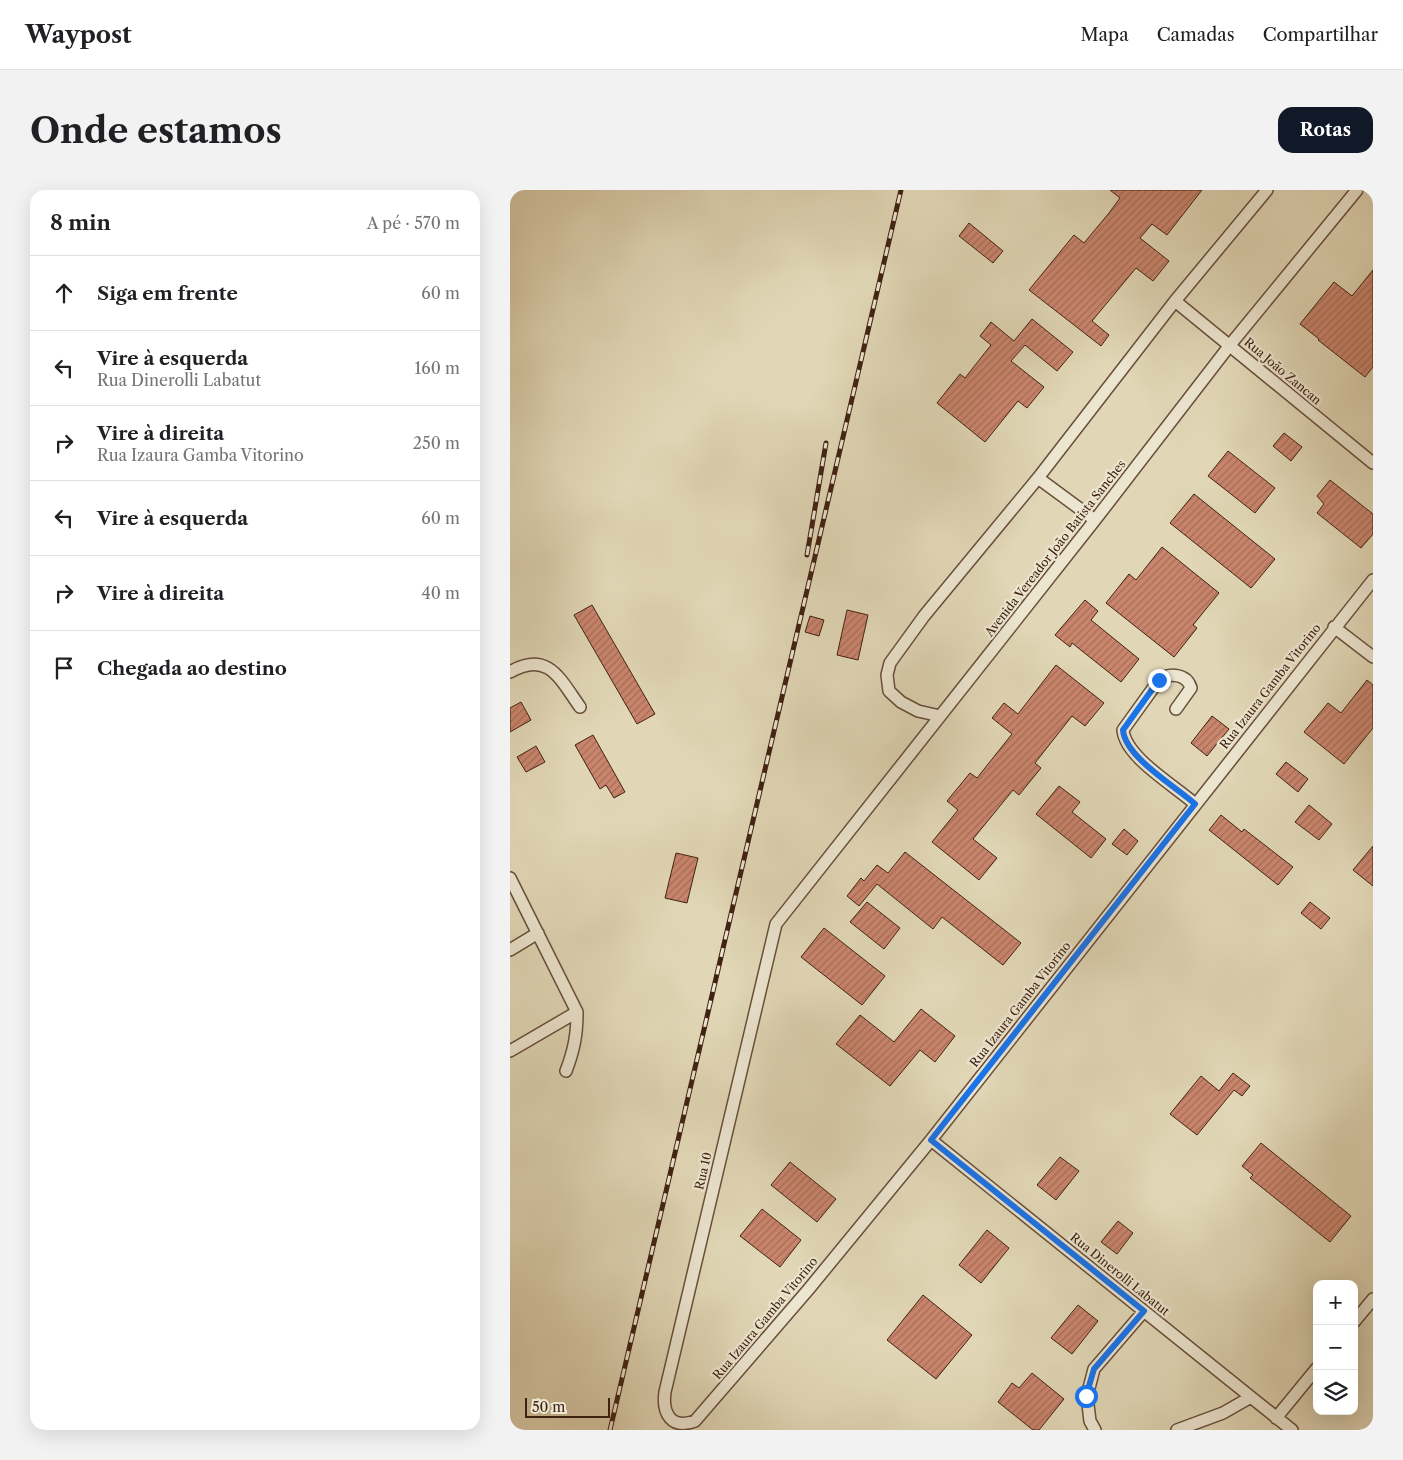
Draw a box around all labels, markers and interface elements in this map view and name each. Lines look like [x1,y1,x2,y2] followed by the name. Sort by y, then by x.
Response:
[25,20,132,49] text: Waypost
[1081,24,1129,46] text: Mapa
[1157,24,1235,46] text: Camadas
[1263,24,1378,46] text: Compartilhar
[1278,107,1373,153] button: Rotas
[30,109,282,152] text: Onde estamos
[50,210,111,235] text: 8 min
[367,213,460,233] text: A pé · 570 m
[50,279,78,307] icon: ahead
[97,282,238,305] text: Siga em frente
[421,283,460,303] text: 60 m
[1241,334,1325,408] street label: Rua João Zancan
[97,347,248,370] text: Vire à esquerda
[50,354,78,382] icon: left
[415,358,460,378] text: 160 m
[97,370,261,390] text: Rua Dinerolli Labatut
[97,422,224,445] text: Vire à direita
[50,429,78,457] icon: right
[413,433,460,453] text: 250 m
[97,445,304,465] text: Rua Izaura Gamba Vitorino
[981,457,1129,640] street label: Avenida Vereador João Batista Sanches
[50,504,78,532] icon: left
[97,507,248,530] text: Vire à esquerda
[421,508,460,528] text: 60 m
[50,579,78,607] icon: right
[97,582,224,605] text: Vire à direita
[421,583,460,603] text: 40 m
[1216,620,1324,752] street label: Rua Izaura Gamba Vitorino
[50,654,78,682] icon: arrive
[97,657,287,680] text: Chegada ao destino
[1148,669,1171,692] route end
[966,938,1074,1070] street label: Rua Izaura Gamba Vitorino
[691,1151,715,1191] street label: Rua 10
[1067,1229,1173,1319] street label: Rua Dinerolli Labatut
[709,1254,821,1382] street label: Rua Izaura Gamba Vitorino
[1313,1280,1358,1415] map controls
[1313,1280,1358,1325] button: +
[1313,1325,1358,1370] button: −
[1313,1370,1358,1415] button: layers
[1075,1385,1098,1408] route start
[525,1395,610,1418] scale bar
[532,1398,565,1416] text: 50 m

